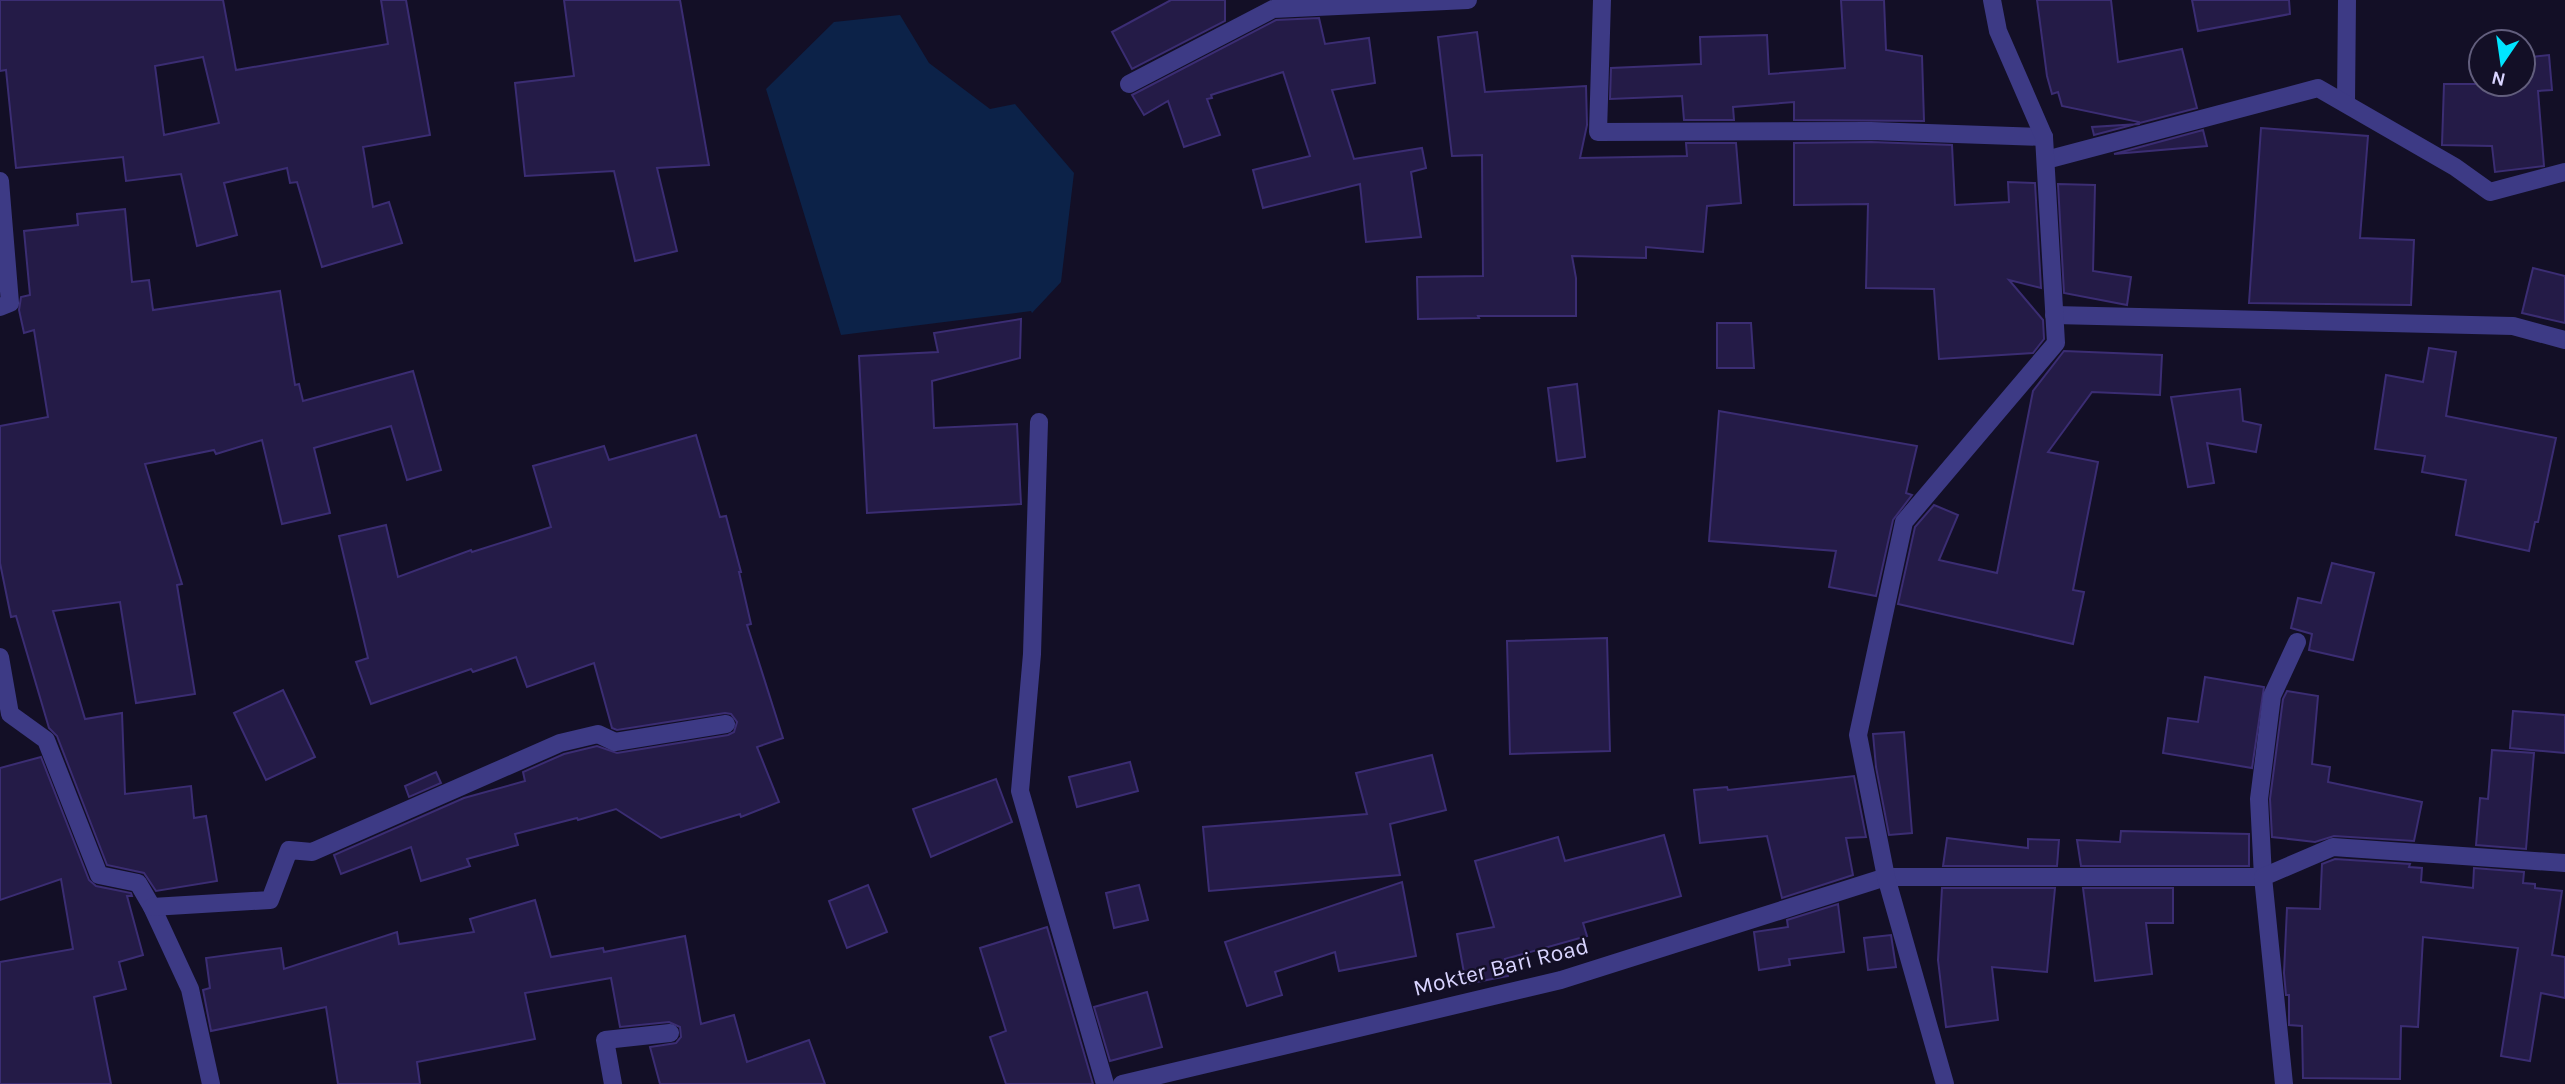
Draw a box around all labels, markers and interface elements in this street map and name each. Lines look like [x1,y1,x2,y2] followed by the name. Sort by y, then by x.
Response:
[2467,28,2537,98] north arrow
[2489,66,2508,91] text: N
[1411,932,1591,1002] street label: Mokter Bari Road

